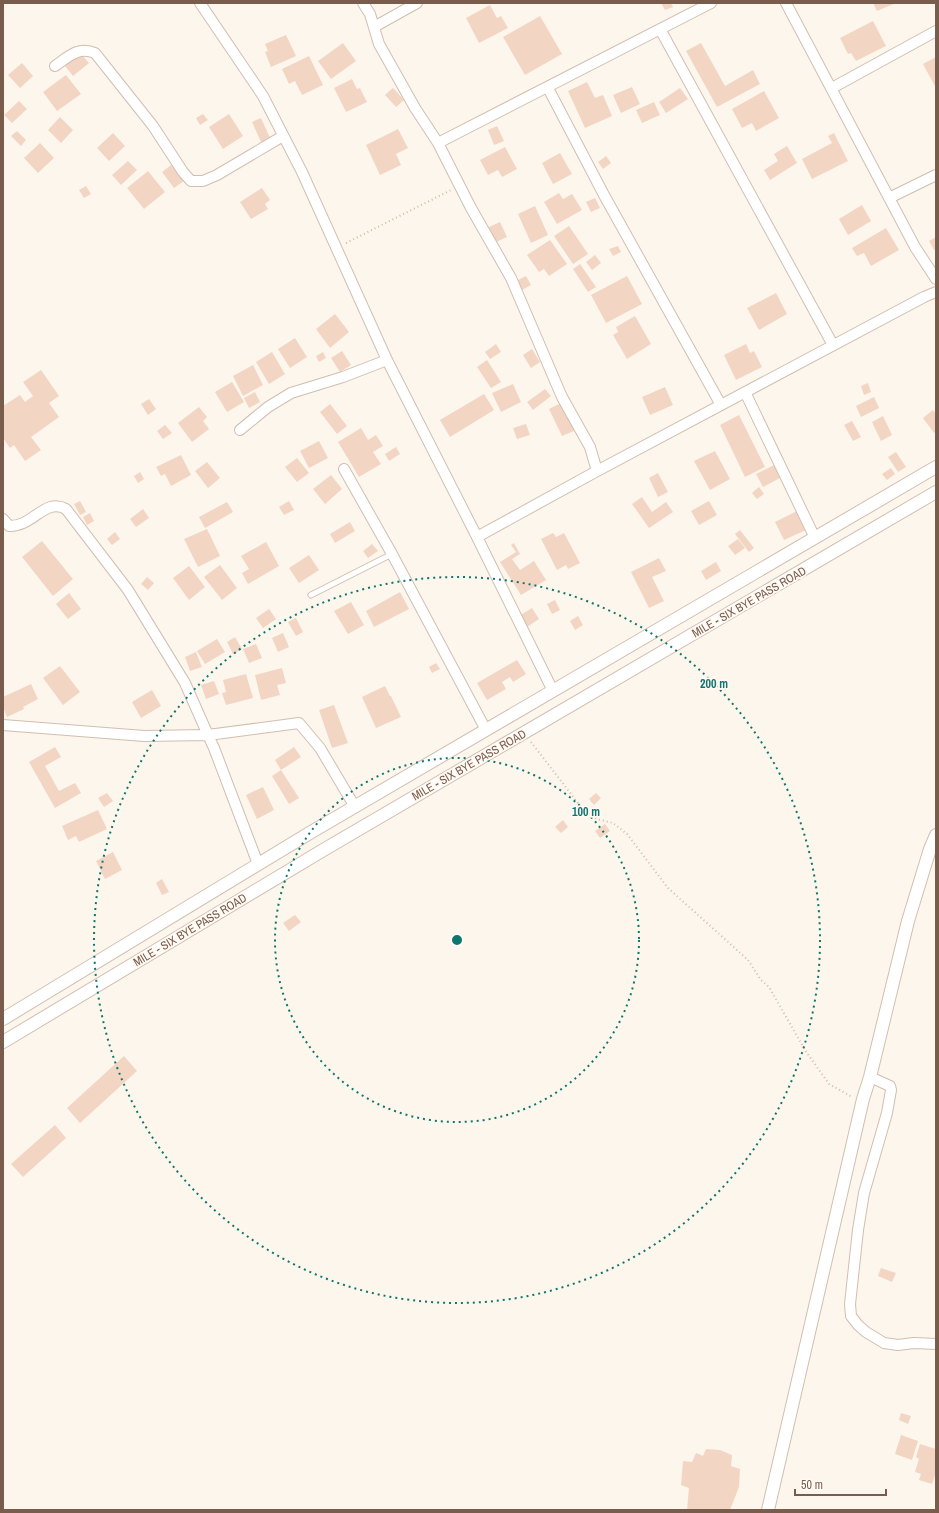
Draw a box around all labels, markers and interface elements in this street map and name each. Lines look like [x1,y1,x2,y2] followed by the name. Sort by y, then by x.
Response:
[689,563,809,641] street label: MILE - SIX BYE PASS ROAD
[700,676,728,692] text: 200 m
[409,726,529,804] street label: MILE - SIX BYE PASS ROAD
[572,804,600,820] text: 100 m
[130,890,250,970] street label: MILE - SIX BYE PASS ROAD
[450,933,464,947] centre of rings
[795,1471,886,1497] scale bar
[801,1477,823,1493] text: 50 m

